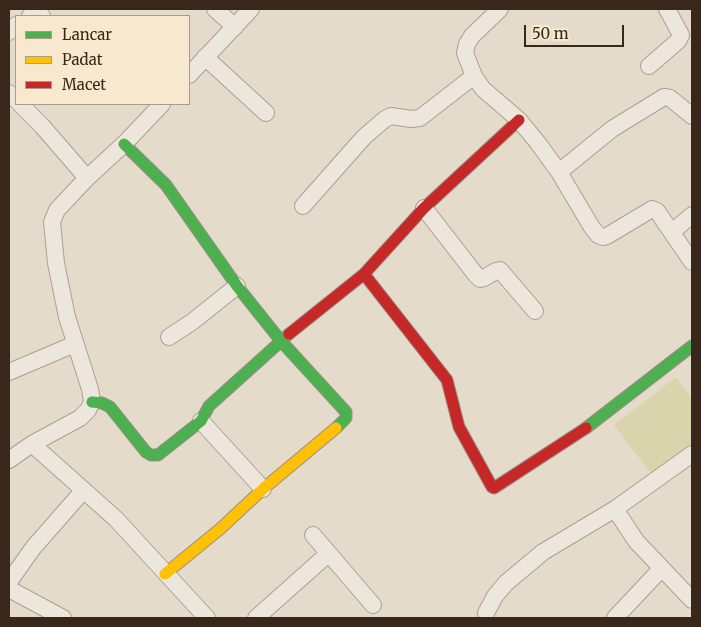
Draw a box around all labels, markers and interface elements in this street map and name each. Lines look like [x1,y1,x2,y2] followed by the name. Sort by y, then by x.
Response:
[15,15,190,105] legend
[526,15,626,47] scale bar
[532,24,569,43] text: 50 m
[62,25,112,44] text: Lancar
[62,50,102,69] text: Padat
[62,75,106,94] text: Macet

